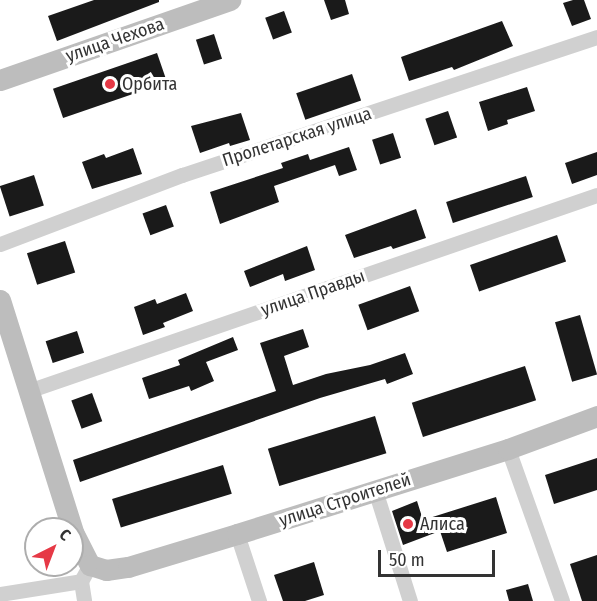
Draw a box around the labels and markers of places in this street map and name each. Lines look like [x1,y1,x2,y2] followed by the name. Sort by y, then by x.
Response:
[122,73,177,95] place label: Орбита
[103,77,117,91] marker: Орбита
[420,513,465,535] place label: Алиса
[401,517,415,531] marker: Алиса

